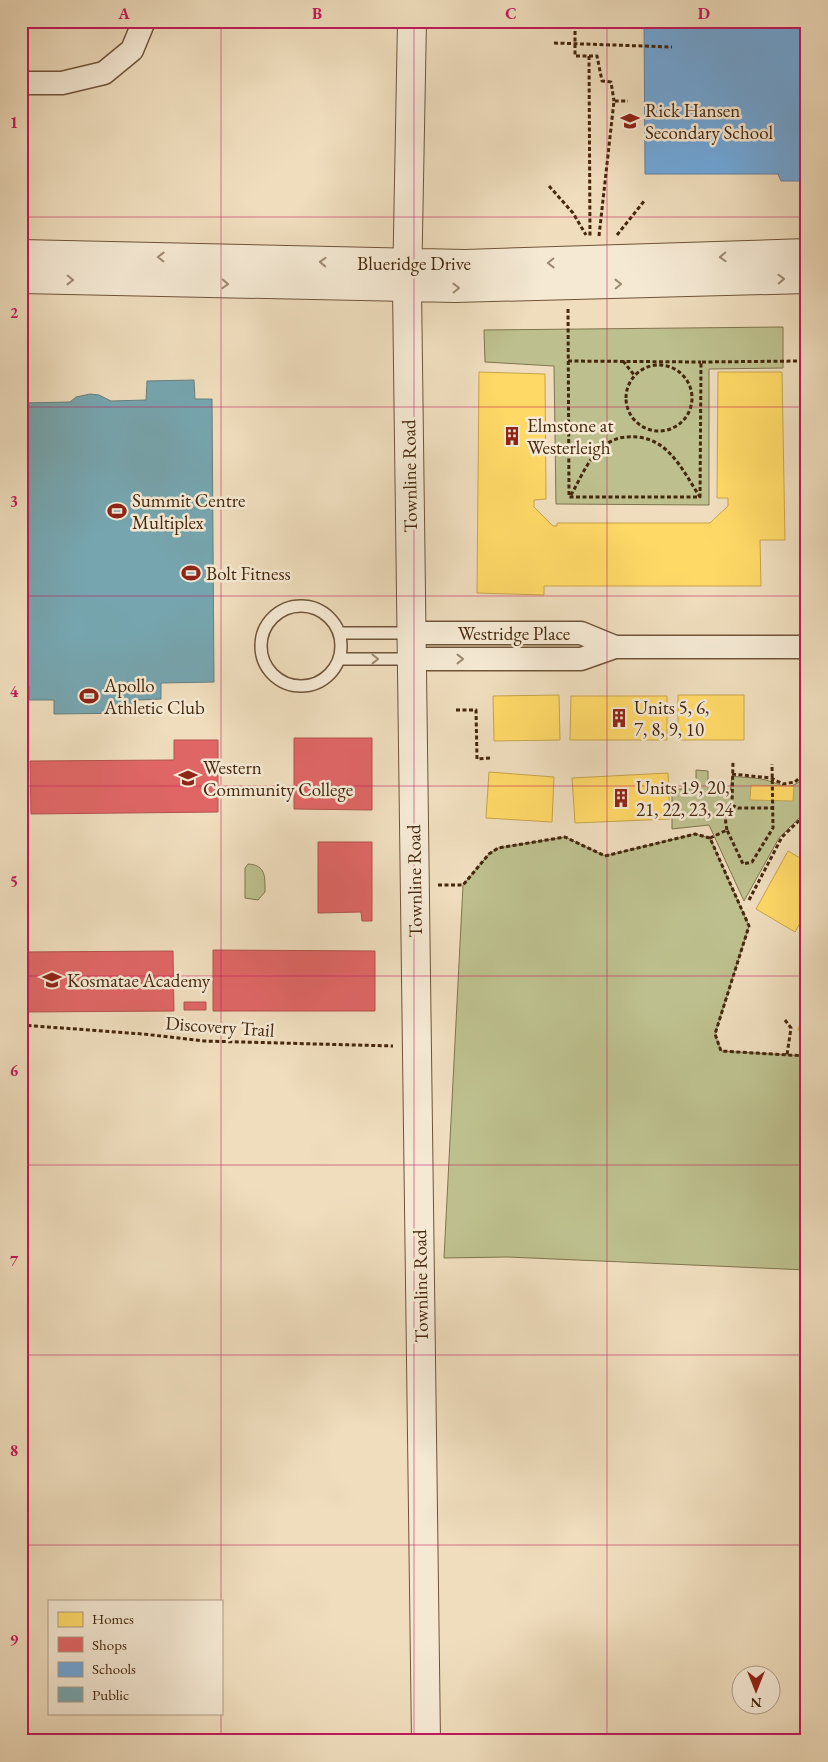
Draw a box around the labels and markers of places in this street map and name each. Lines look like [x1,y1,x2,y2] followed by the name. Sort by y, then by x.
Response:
[645,98,773,145] place label: Rick Hansen Secondary School
[619,110,641,132] school or university icon: Rick Hansen Secondary School
[527,413,613,460] place label: Elmstone at Westerleigh
[501,425,523,447] building icon: Elmstone at Westerleigh
[132,488,246,535] place label: Summit Centre Multiplex
[106,500,128,522] sports icon: Summit Centre Multiplex
[206,561,291,586] place label: Bolt Fitness
[180,562,202,584] sports icon: Bolt Fitness
[103,673,205,720] place label: Apollo Athletic Club
[78,685,100,707] sports icon: Apollo Athletic Club
[634,695,709,742] place label: Units 5, 6, 7, 8, 9, 10
[608,707,630,729] building icon: Units 5, 6, 7, 8, 9, 10
[203,755,353,802] place label: Western Community College
[177,767,199,789] school or university icon: Western Community College
[636,775,734,822] place label: Units 19, 20, 21, 22, 23, 24
[610,787,632,809] building icon: Units 19, 20, 21, 22, 23, 24
[67,968,211,993] place label: Kosmatae Academy
[41,969,63,991] school or university icon: Kosmatae Academy

